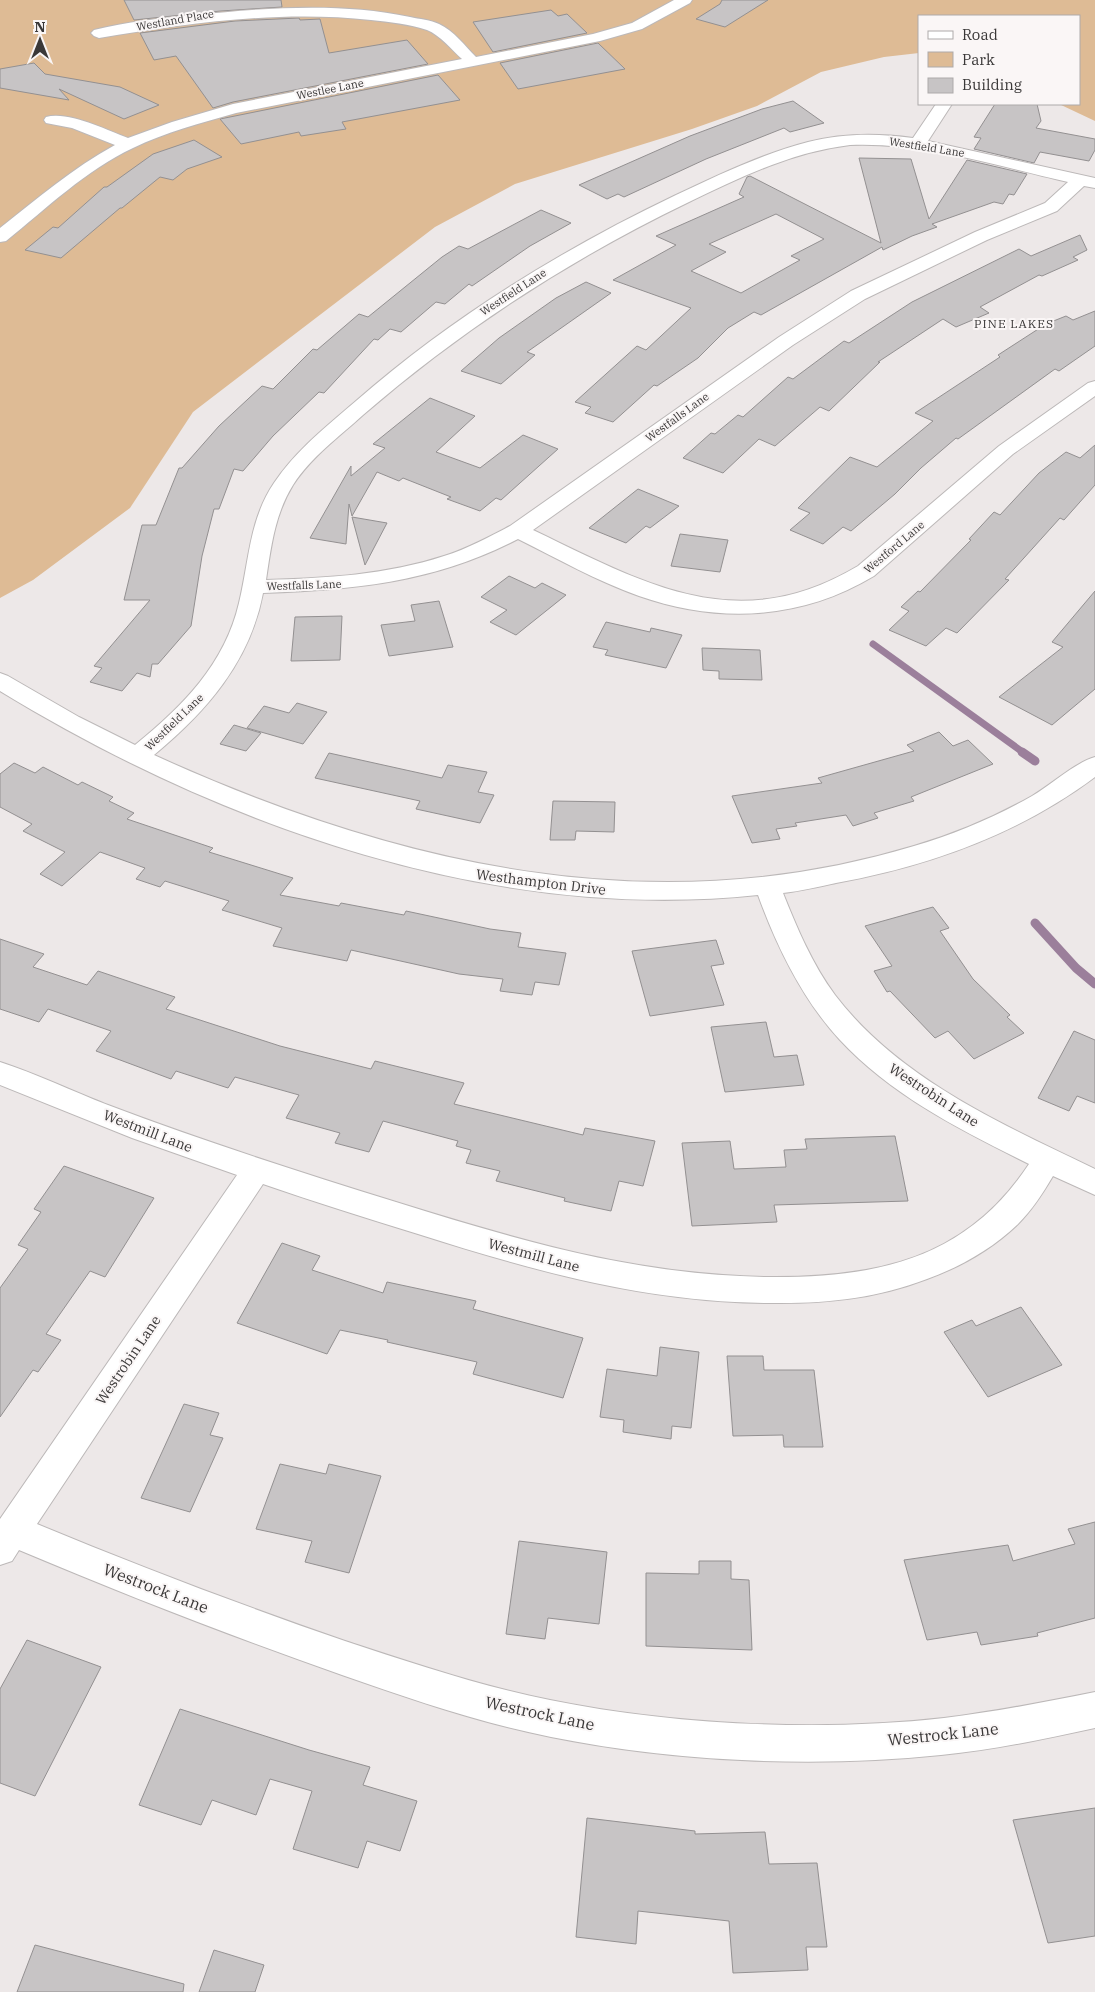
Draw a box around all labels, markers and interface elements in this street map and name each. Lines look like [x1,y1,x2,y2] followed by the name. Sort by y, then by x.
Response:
[135,6,215,34] street label: Westland Place
[15,15,65,65] north arrow
[918,15,1080,105] legend
[34,18,46,36] text: N
[962,25,998,44] text: Road
[962,50,995,69] text: Park
[962,75,1022,94] text: Building
[295,76,365,102] street label: Westlee Lane
[888,134,966,160] street label: Westfield Lane
[477,265,549,319] street label: Westfield Lane
[974,316,1054,331] district label: PINE LAKES
[643,389,712,445] street label: Westfalls Lane
[861,518,927,576] street label: Westford Lane
[266,577,342,593] street label: Westfalls Lane
[142,690,206,753] street label: Westfield Lane
[475,865,607,899] street label: Westhampton Drive
[886,1059,982,1131] street label: Westrobin Lane
[101,1106,195,1156] street label: Westmill Lane
[486,1234,582,1276] street label: Westmill Lane
[92,1312,164,1408] street label: Westrobin Lane
[100,1559,212,1617] street label: Westrock Lane
[483,1692,597,1734] street label: Westrock Lane
[887,1718,999,1750] street label: Westrock Lane

